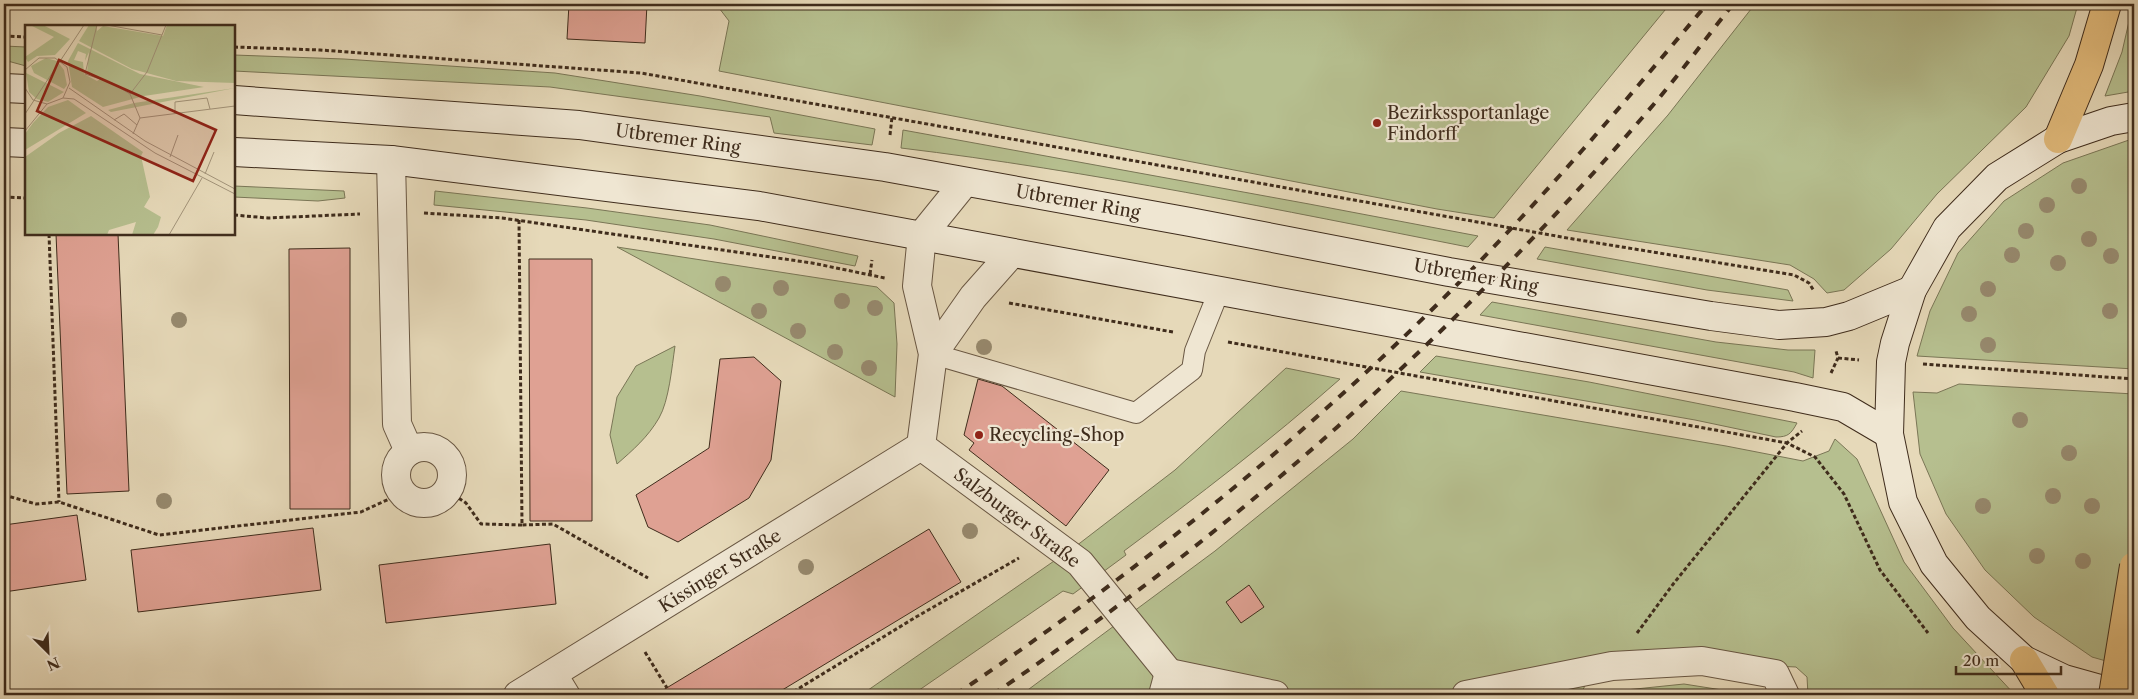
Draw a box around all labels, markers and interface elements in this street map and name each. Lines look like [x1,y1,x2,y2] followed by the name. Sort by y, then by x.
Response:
[25,25,235,235] inset map
[1387,102,1549,145] place label: Bezirkssportanlage Findorff
[1371,117,1383,129] marker: Bezirkssportanlage Findorff
[614,119,743,159] street label: Utbremer Ring
[1014,180,1143,224] street label: Utbremer Ring
[1412,254,1541,298] street label: Utbremer Ring
[989,424,1124,446] place label: Recycling-Shop
[973,429,985,441] marker: Recycling-Shop
[949,463,1085,573] street label: Salzburger Straße
[655,525,785,617] street label: Kissinger Straße
[22,626,72,676] north arrow
[1956,644,2060,676] scale bar
[1963,651,1999,670] text: 20 m
[44,653,63,675] text: N

